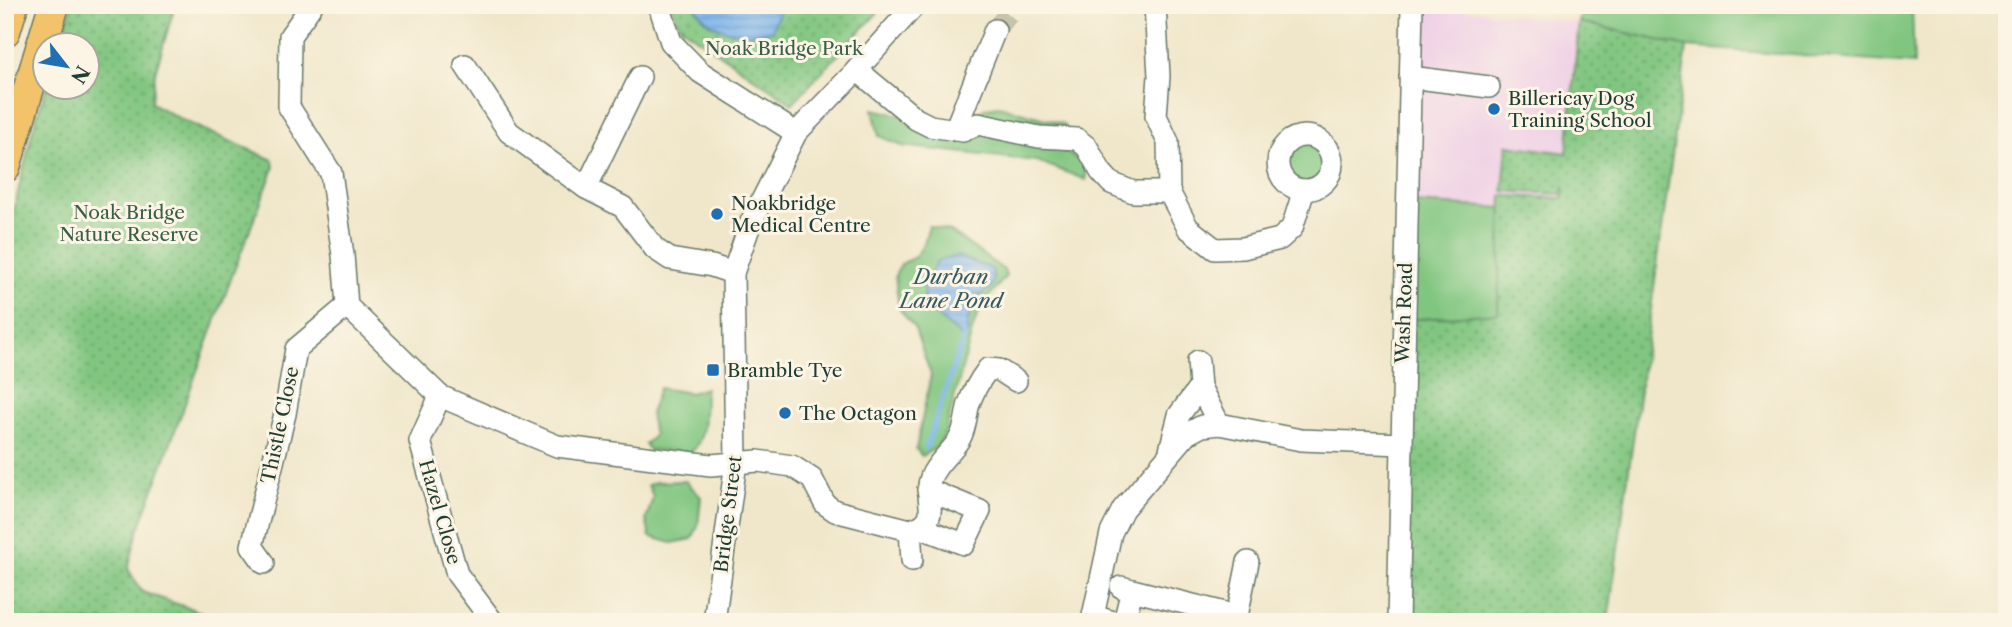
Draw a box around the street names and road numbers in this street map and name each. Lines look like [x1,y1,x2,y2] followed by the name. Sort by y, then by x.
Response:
[1391,262,1417,365] street label: Wash Road
[256,364,304,486] street label: Thistle Close
[709,454,747,574] street label: Bridge Street
[414,457,466,567] street label: Hazel Close

